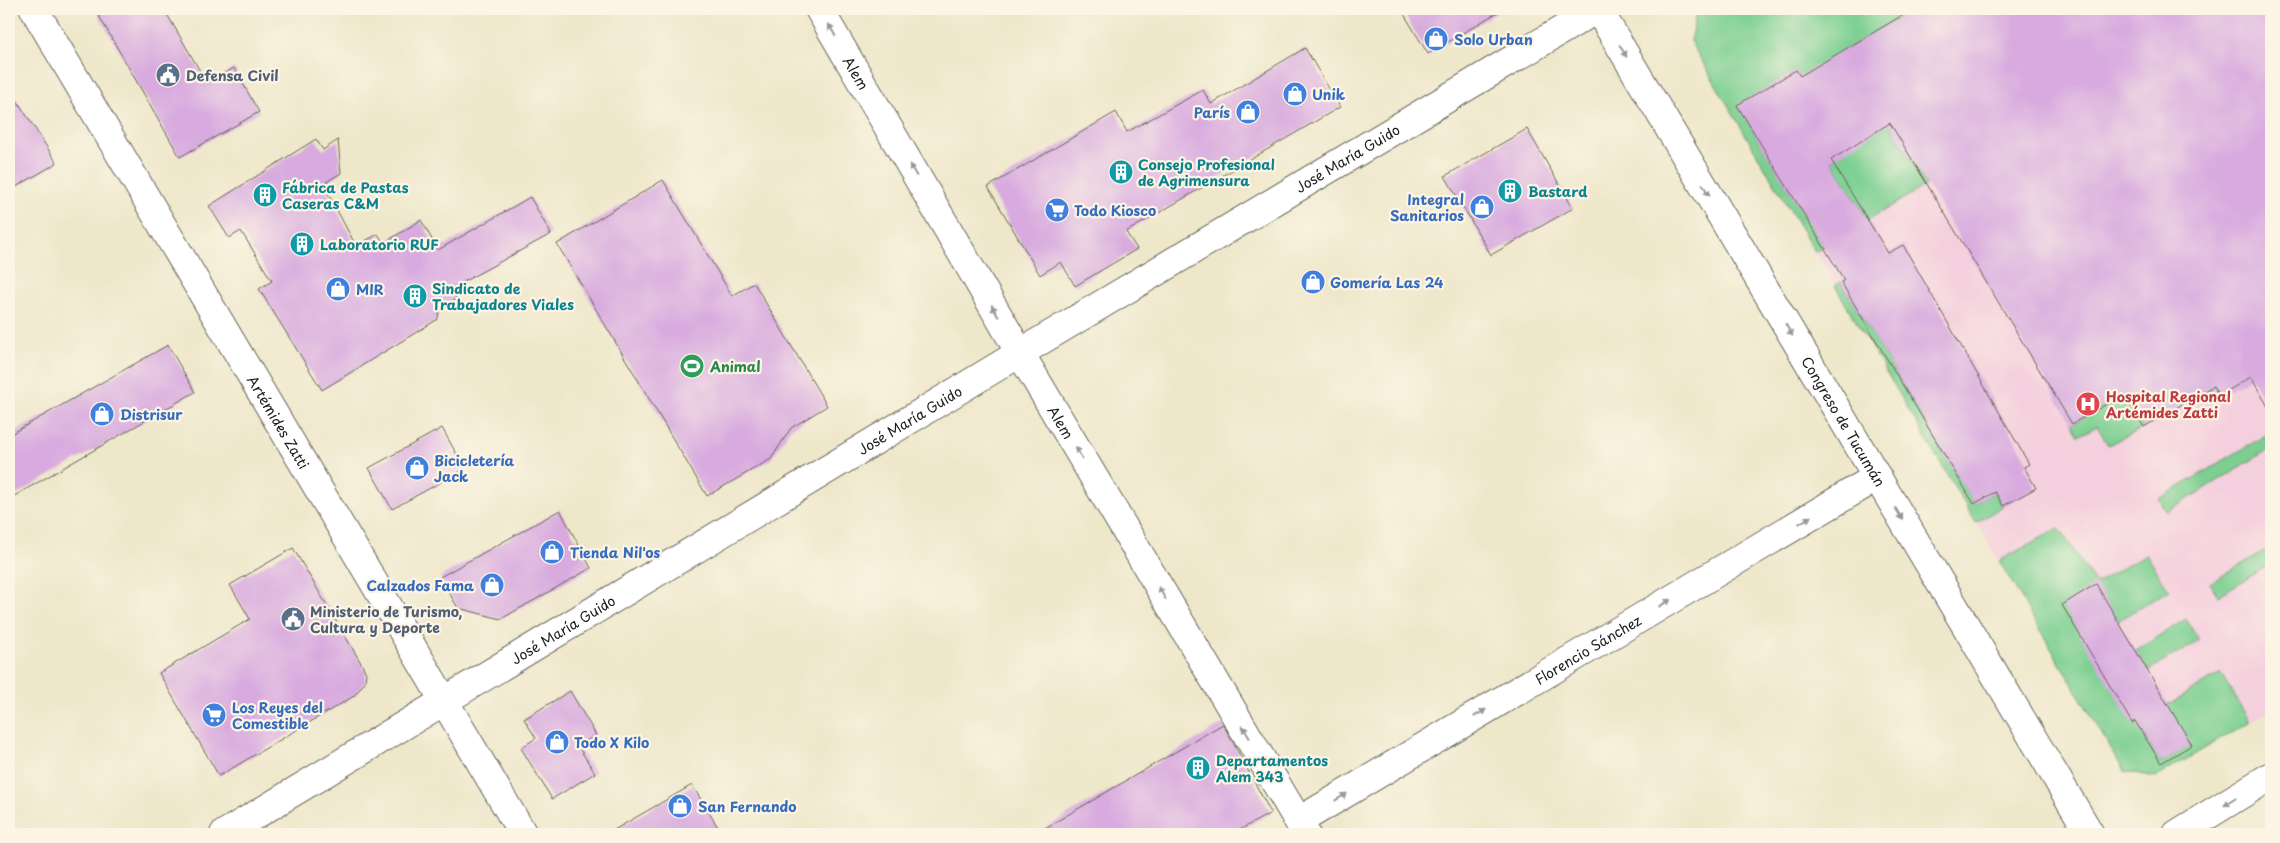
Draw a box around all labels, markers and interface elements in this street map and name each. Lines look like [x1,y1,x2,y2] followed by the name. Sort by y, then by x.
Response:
[827,23,836,36] one-way arrow
[1423,26,1449,52] shop icon: Solo Urban
[1454,29,1533,50] place label: Solo Urban
[1618,44,1627,57] one-way arrow
[838,52,874,93] street label: Alem
[155,62,181,88] public building icon: Defensa Civil
[186,65,279,86] place label: Defensa Civil
[1282,81,1308,107] shop icon: Unik
[1312,84,1346,105] place label: Unik
[1235,99,1261,125] shop icon: París
[1194,102,1230,123] place label: París
[1291,118,1404,197] street label: José María Guido
[1138,154,1275,191] place label: Consejo Profesional de Agrimensura
[1108,159,1134,185] building icon: Consejo Profesional de Agrimensura
[909,164,918,177] one-way arrow
[282,177,409,214] place label: Fábrica de Pastas Caseras C&M
[1497,178,1523,204] building icon: Bastard
[1528,181,1588,202] place label: Bastard
[252,182,278,208] building icon: Fábrica de Pastas Caseras C&M
[1702,184,1711,197] one-way arrow
[1390,189,1464,226] place label: Integral Sanitarios
[1469,194,1495,220] shop icon: Integral Sanitarios
[1044,197,1070,223] supermarket icon: Todo Kiosco
[1074,200,1156,221] place label: Todo Kiosco
[289,231,315,257] building icon: Laboratorio RUF
[320,234,439,255] place label: Laboratorio RUF
[1300,269,1326,295] shop icon: Gomería Las 24
[1330,272,1444,293] place label: Gomería Las 24
[325,276,351,302] shop icon: MIR
[432,278,574,315] place label: Sindicato de Trabajadores Viales
[356,279,384,300] place label: MIR
[402,283,428,309] building icon: Sindicato de Trabajadores Viales
[991,303,999,318] one-way arrow
[1785,323,1794,336] one-way arrow
[1797,352,1891,490] street label: Congreso de Tucumán
[679,353,705,379] sports icon: Animal
[709,356,760,377] place label: Animal
[243,371,315,473] street label: Artémides Zatti
[853,380,966,459] street label: José María Guido
[2106,386,2231,423] place label: Hospital Regional Artémides Zatti
[2075,391,2101,417] hospital icon: Hospital Regional Artémides Zatti
[89,401,115,427] shop icon: Distrisur
[1043,402,1079,443] street label: Alem
[120,404,183,425] place label: Distrisur
[1075,447,1084,460] one-way arrow
[434,450,515,487] place label: Bicicletería Jack
[404,455,430,481] shop icon: Bicicletería Jack
[1895,508,1904,521] one-way arrow
[1798,516,1811,525] one-way arrow
[539,539,565,565] shop icon: Tienda Nil'os
[570,542,660,563] place label: Tienda Nil'os
[479,572,505,598] shop icon: Calzados Fama
[366,575,474,596] place label: Calzados Fama
[1158,586,1167,599] one-way arrow
[507,589,619,669] street label: José María Guido
[1659,599,1672,608] one-way arrow
[310,601,462,638] place label: Ministerio de Turismo, Cultura y Deporte
[280,606,306,632] public building icon: Ministerio de Turismo, Cultura y Deporte
[1531,609,1645,689] street label: Florencio Sánchez
[232,697,323,734] place label: Los Reyes del Comestible
[201,702,227,728] supermarket icon: Los Reyes del Comestible
[1474,709,1487,718] one-way arrow
[1241,726,1250,739] one-way arrow
[544,729,570,755] shop icon: Todo X Kilo
[574,732,649,753] place label: Todo X Kilo
[1216,750,1328,787] place label: Departamentos Alem 343
[1185,755,1211,781] building icon: Departamentos Alem 343
[1334,792,1347,801] one-way arrow
[667,793,693,819] shop icon: San Fernando
[698,796,796,817] place label: San Fernando
[2223,798,2236,807] one-way arrow

